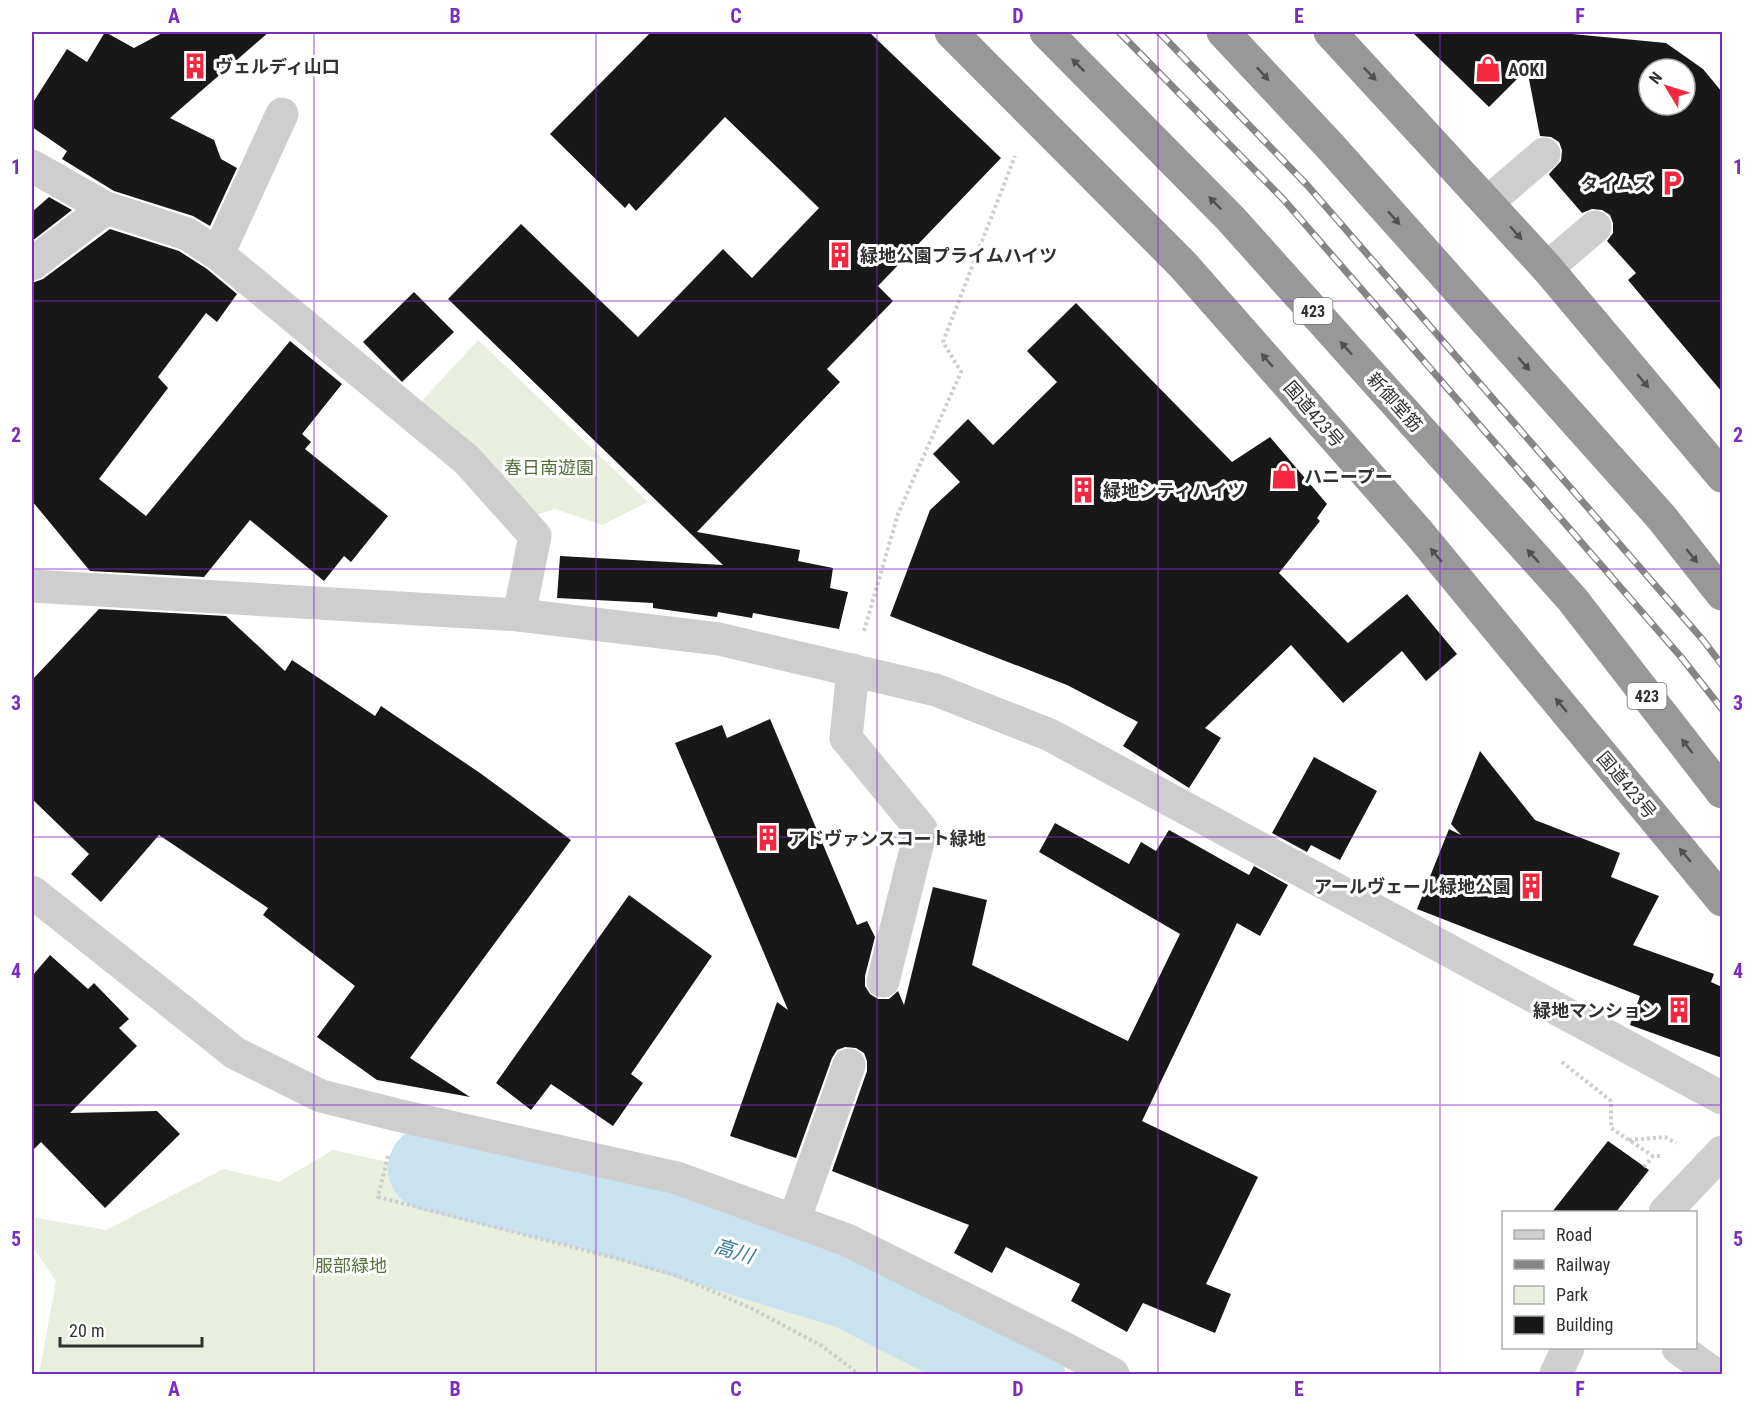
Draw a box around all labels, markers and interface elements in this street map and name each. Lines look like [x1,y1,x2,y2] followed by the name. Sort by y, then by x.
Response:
[168,4,180,28] text: A
[449,4,461,28] text: B
[730,4,742,28] text: C
[1012,4,1024,28] text: D
[1294,4,1304,28] text: E
[1575,4,1585,28] text: F
[180,51,210,81] building icon: ヴェルディ山口
[1473,54,1503,84] shop icon: AOKI
[215,56,340,77] place label: ヴェルディ山口
[1637,57,1697,117] north arrow
[1072,58,1086,72] one-way arrow
[1508,59,1544,80] place label: AOKI
[1363,66,1377,81] one-way arrow
[1256,67,1270,82] one-way arrow
[1645,68,1666,88] text: N
[11,155,21,179] text: 1
[1733,155,1743,179] text: 1
[1657,168,1687,198] parking icon: タイムズ
[1580,173,1652,194] place label: タイムズ
[1209,197,1223,211] one-way arrow
[1388,210,1401,226] one-way arrow
[1509,225,1522,240] one-way arrow
[825,240,855,270] building icon: 緑地公園プライムハイツ
[860,245,1057,266] place label: 緑地公園プライムハイツ
[1294,298,1332,324] road number: 423
[1340,341,1353,356] one-way arrow
[1261,353,1274,368] one-way arrow
[1517,356,1531,371] one-way arrow
[1363,368,1427,436] street label: 新御堂筋
[1636,373,1649,389] one-way arrow
[1280,377,1348,451] street label: 国道423号
[11,423,21,447] text: 2
[1733,423,1743,447] text: 2
[504,457,594,478] park label: 春日南遊園
[1269,461,1299,491] shop icon: ハニープー
[1304,466,1393,487] place label: ハニープー
[1068,475,1098,505] building icon: 緑地シティハイツ
[1103,480,1246,501] place label: 緑地シティハイツ
[1430,547,1443,563] one-way arrow
[1526,548,1540,563] one-way arrow
[1686,548,1699,564] one-way arrow
[1628,683,1666,709] road number: 423
[11,691,21,715] text: 3
[1733,691,1743,715] text: 3
[1554,697,1567,713] one-way arrow
[1680,738,1693,754] one-way arrow
[1593,747,1661,823] street label: 国道423号
[753,823,783,853] building icon: アドヴァンスコート緑地
[788,828,986,849] place label: アドヴァンスコート緑地
[1679,847,1692,863] one-way arrow
[1516,871,1546,901] building icon: アールヴェール緑地公園
[1314,876,1511,897] place label: アールヴェール緑地公園
[11,959,21,983] text: 4
[1733,959,1743,983] text: 4
[1664,995,1694,1025] building icon: 緑地マンション
[1533,1000,1659,1021] place label: 緑地マンション
[1502,1211,1697,1349] legend
[1556,1224,1592,1245] text: Road
[11,1227,21,1251] text: 5
[1733,1227,1743,1251] text: 5
[711,1234,759,1269] water label: 高川
[1556,1254,1611,1275] text: Railway
[315,1255,387,1276] park label: 服部緑地
[1556,1284,1588,1305] text: Park
[60,1310,202,1348] scale bar
[1556,1314,1613,1335] text: Building
[69,1320,104,1341] text: 20 m
[168,1377,180,1401] text: A
[449,1377,461,1401] text: B
[730,1377,742,1401] text: C
[1012,1377,1024,1401] text: D
[1294,1377,1304,1401] text: E
[1575,1377,1585,1401] text: F

